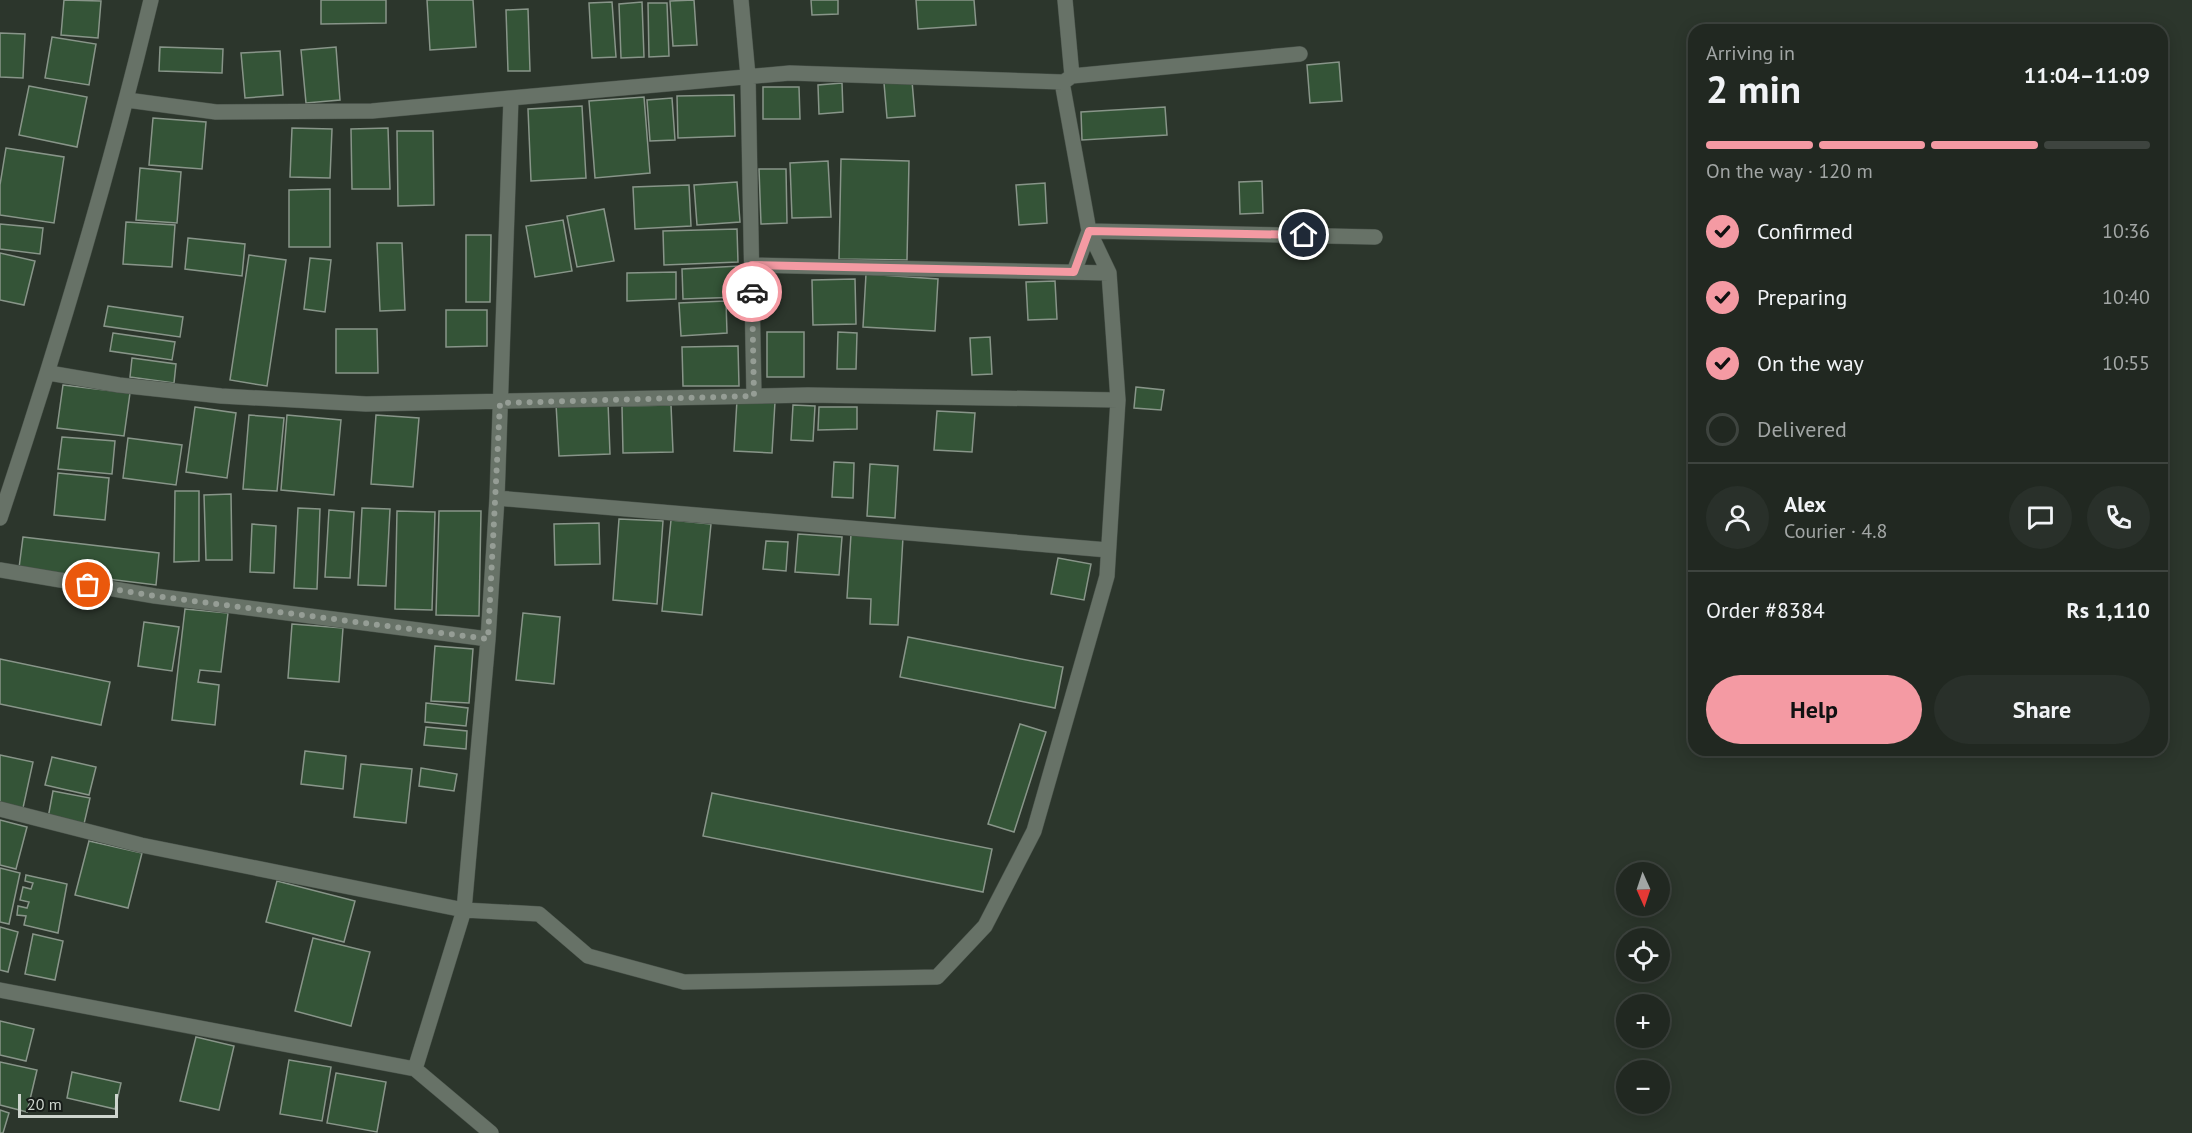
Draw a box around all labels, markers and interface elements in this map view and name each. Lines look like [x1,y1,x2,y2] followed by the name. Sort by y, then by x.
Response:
[1706,40,1795,66] text: Arriving in
[2024,61,2150,89] text: 11:04–11:09
[1706,63,1801,114] text: 2 min
[1706,158,1873,184] text: On the way · 120 m
[1278,209,1329,260] pin
[1706,215,1739,248] icon: check
[1757,217,1853,245] text: Confirmed
[1287,218,1320,251] icon: home
[2102,218,2150,244] text: 10:36
[722,262,782,322] courier
[736,276,769,309] icon: car
[1706,281,1739,314] icon: check
[1757,283,1847,311] text: Preparing
[2102,284,2150,310] text: 10:40
[1706,347,1739,380] icon: check
[1757,349,1864,377] text: On the way
[2102,350,2150,376] text: 10:55
[1757,415,1847,443] text: Delivered
[1706,486,1769,549] button: person
[2009,486,2072,549] button: chat
[2087,486,2150,549] button: phone
[1784,490,1826,518] text: Alex
[1784,518,1887,544] text: Courier · 4.8
[62,559,113,610] pin
[71,568,104,601] icon: bag
[1706,596,1825,624] text: Order #8384
[2066,596,2150,624] text: Rs 1,110
[1706,675,1922,744] button: Help
[1934,675,2150,744] button: Share
[1616,862,1670,916] north arrow
[1616,862,1670,1114] map controls
[1616,928,1670,982] button: locate
[1616,994,1670,1048] button: +
[1616,1060,1670,1114] button: −
[18,1091,118,1118] scale bar
[27,1094,62,1114] text: 20 m

